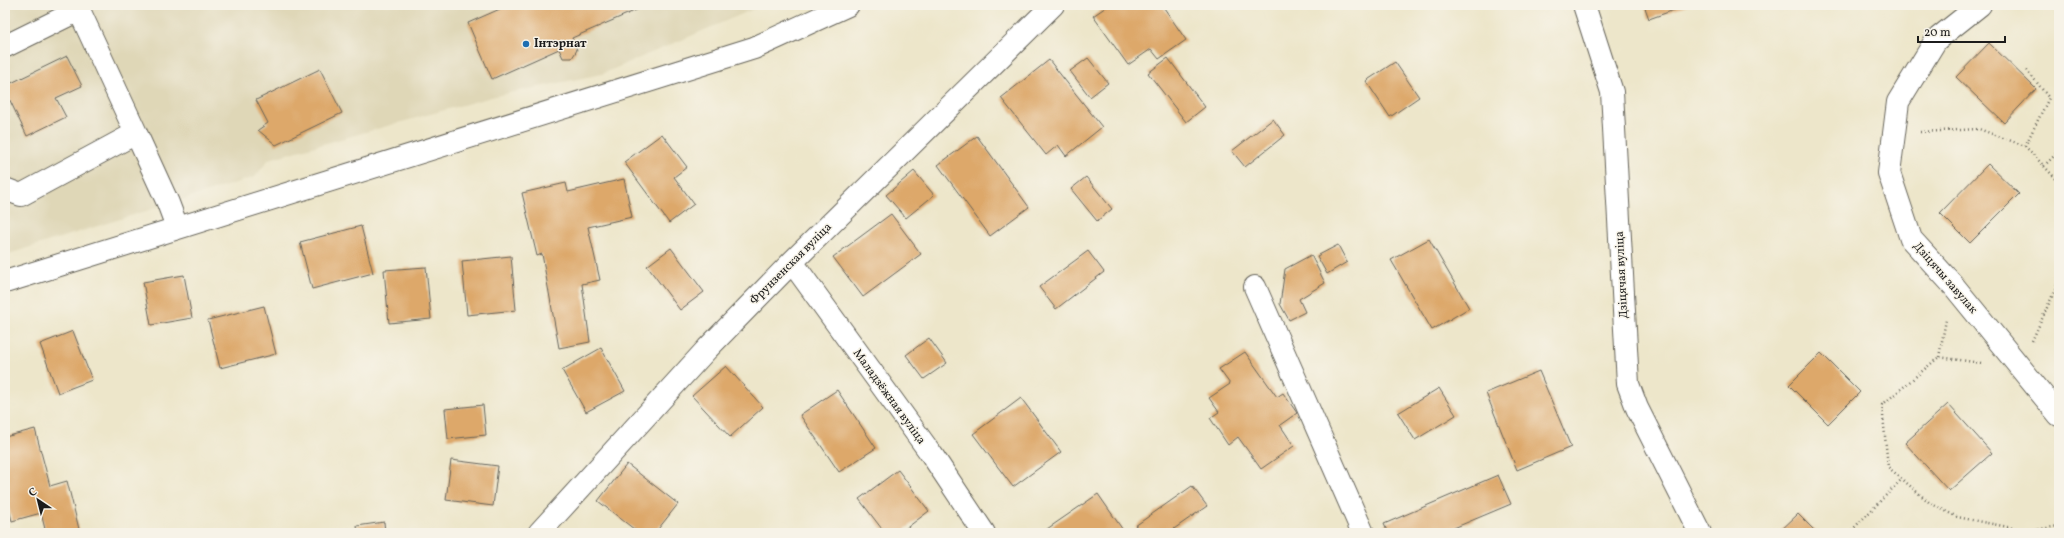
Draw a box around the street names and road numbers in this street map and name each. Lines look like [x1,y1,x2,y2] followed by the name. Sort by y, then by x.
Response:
[746,219,836,309] street label: Фрунзенская вуліца
[1612,231,1632,319] street label: Дзіцячая вуліца
[1909,239,1981,318] street label: Дзіцячы завулак
[849,346,929,448] street label: Маладзёжная вуліца

